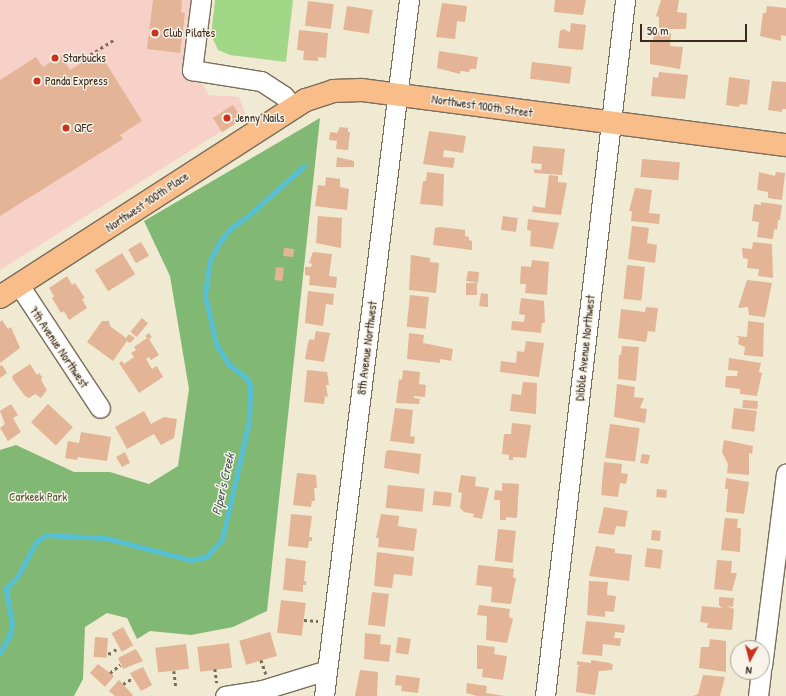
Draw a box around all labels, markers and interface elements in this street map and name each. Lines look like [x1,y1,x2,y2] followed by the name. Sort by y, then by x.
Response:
[642,16,749,42] scale bar
[647,22,668,39] text: 50 m
[163,26,215,40] place label: Club Pilates
[150,28,160,38] marker: Club Pilates
[63,51,106,65] place label: Starbucks
[50,53,60,63] marker: Starbucks
[45,74,107,88] place label: Panda Express
[32,76,42,86] marker: Panda Express
[431,92,533,120] street label: Northwest 100th Street
[235,111,284,125] place label: Jenny Nails
[222,113,232,123] marker: Jenny Nails
[74,121,93,135] place label: QFC
[61,123,71,133] marker: QFC
[103,169,191,235] street label: Northwest 100th Place
[572,294,598,402] street label: Dibble Avenue Northwest
[354,300,380,396] street label: 8th Avenue Northwest
[26,304,92,390] street label: 7th Avenue Northwest
[208,452,238,516] water label: Piper's Creek
[9,490,67,504] park label: Carkeek Park
[730,640,770,680] north arrow
[745,664,752,678] text: N

